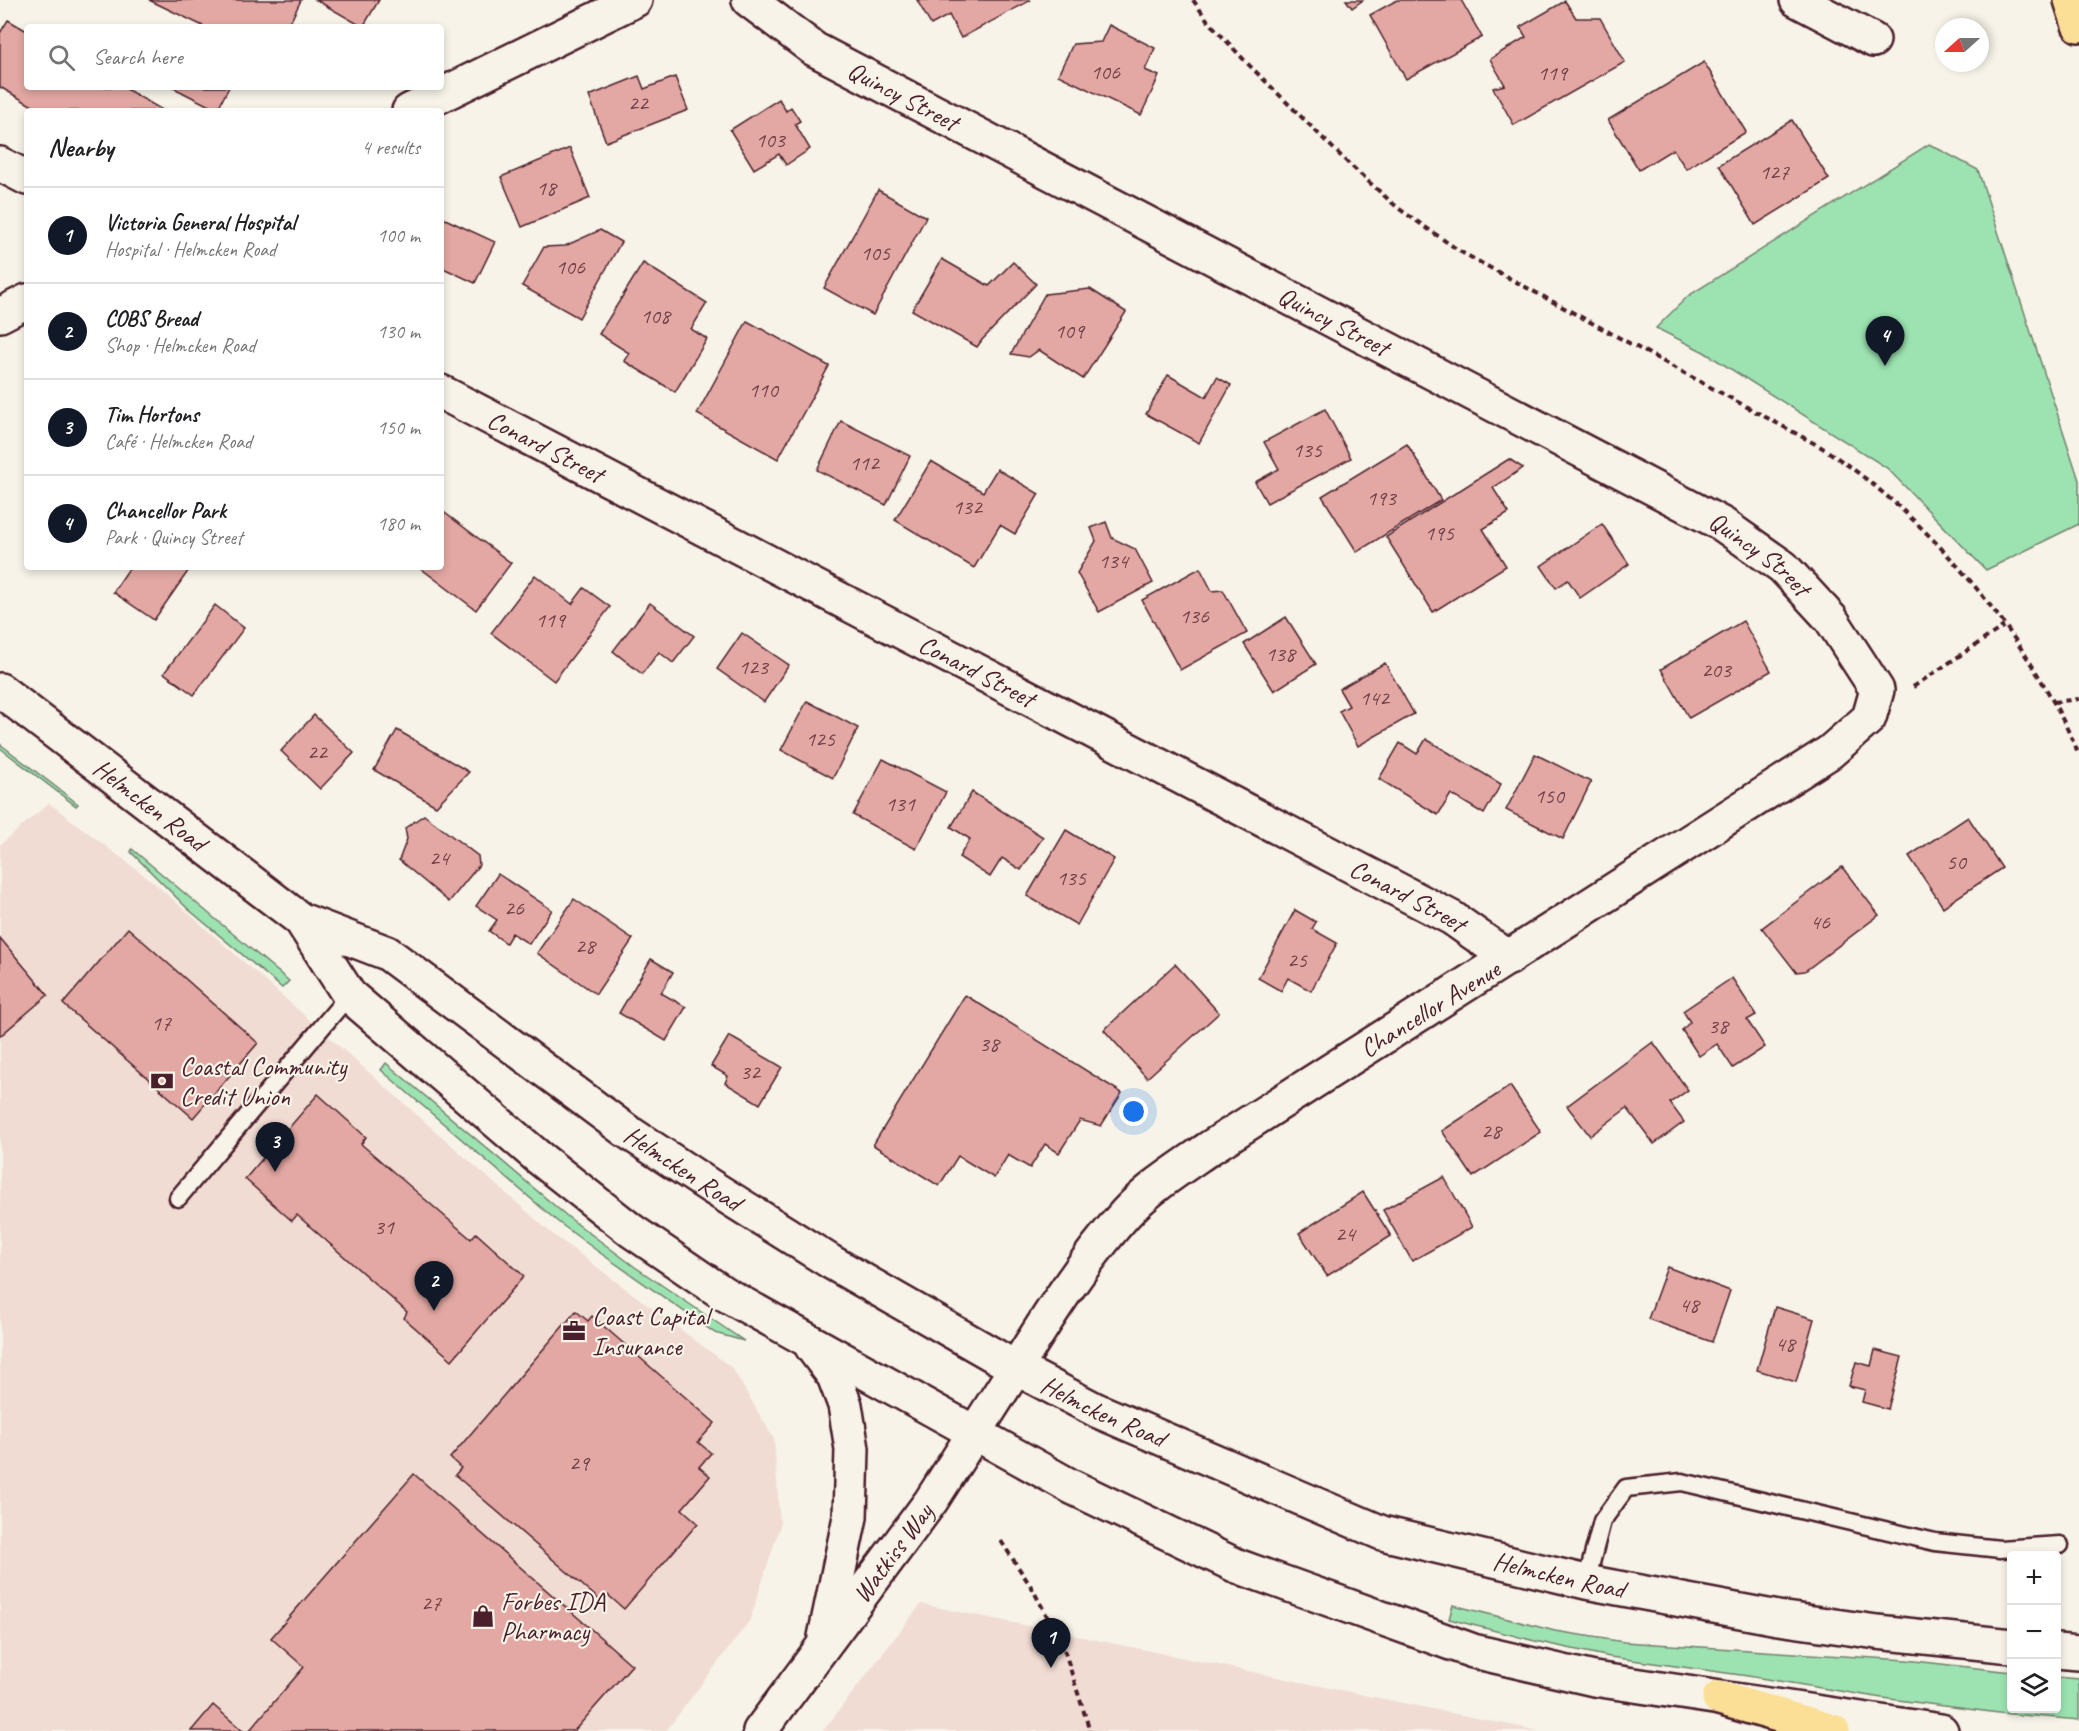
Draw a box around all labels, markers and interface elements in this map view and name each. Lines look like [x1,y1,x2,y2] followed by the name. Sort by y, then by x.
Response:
[1935,18,1989,72] north arrow
[24,24,444,90] search box
[45,41,78,74] icon: search
[93,43,183,71] text: Search here
[842,53,967,140] street label: Quincy Street
[1090,58,1121,86] house number: 106
[1537,59,1569,87] house number: 119
[628,89,650,117] house number: 22
[755,126,787,154] house number: 103
[48,131,113,164] text: Nearby
[361,135,420,160] text: 4 results
[1759,158,1790,186] house number: 127
[536,174,558,202] house number: 18
[105,209,295,237] text: Victoria General Hospital
[63,223,72,248] text: 1
[377,223,420,248] text: 100 m
[105,237,276,262] text: Hospital · Helmcken Road
[860,239,891,267] house number: 105
[555,253,586,281] house number: 106
[1273,278,1398,365] street label: Quincy Street
[640,302,672,330] house number: 108
[105,305,198,333] text: COBS Bread
[1866,316,1904,366] pin: 4
[1054,317,1086,345] house number: 109
[63,319,72,344] text: 2
[377,319,420,344] text: 130 m
[105,333,255,358] text: Shop · Helmcken Road
[748,376,780,404] house number: 110
[105,401,199,429] text: Tim Hortons
[482,403,612,492] street label: Conard Street
[63,415,72,440] text: 3
[377,415,420,440] text: 150 m
[105,429,252,454] text: Café · Helmcken Road
[1292,436,1323,464] house number: 135
[849,449,881,477] house number: 112
[1366,484,1398,512] house number: 193
[952,493,984,521] house number: 132
[105,497,226,525] text: Chancellor Park
[1703,504,1820,605] street label: Quincy Street
[63,511,72,536] text: 4
[377,511,420,536] text: 180 m
[1424,519,1455,547] house number: 195
[105,525,243,550] text: Park · Quincy Street
[1098,547,1130,575] house number: 134
[1179,602,1210,630] house number: 136
[535,606,567,634] house number: 119
[913,627,1043,716] street label: Conard Street
[1265,640,1297,668] house number: 138
[738,653,770,681] house number: 123
[1701,656,1733,684] house number: 203
[1359,684,1391,712] house number: 142
[805,725,836,753] house number: 125
[307,738,329,766] house number: 22
[87,751,216,861] street label: Helmcken Road
[1534,782,1566,810] house number: 150
[885,790,916,818] house number: 131
[429,844,451,872] house number: 24
[1946,848,1968,876] house number: 50
[1344,851,1475,941] street label: Conard Street
[1056,864,1087,892] house number: 135
[504,894,525,922] house number: 26
[1810,908,1831,936] house number: 46
[575,932,597,960] house number: 28
[1287,946,1308,974] house number: 25
[1354,952,1507,1065] street label: Chancellor Avenue
[151,1009,172,1037] house number: 17
[1708,1012,1730,1040] house number: 38
[979,1030,1001,1058] house number: 38
[180,1050,348,1113] place label: Coastal Community Credit Union
[740,1058,762,1086] house number: 32
[149,1068,175,1094] bank icon: Coastal Community Credit Union
[1119,1097,1148,1126] your location
[1481,1117,1503,1145] house number: 28
[618,1118,751,1220] street label: Helmcken Road
[256,1122,294,1172] pin: 3
[374,1213,395,1241] house number: 31
[1335,1220,1357,1248] house number: 24
[414,1262,454,1311] pin: 2
[1679,1291,1701,1319] house number: 48
[592,1300,714,1363] place label: Coast Capital Insurance
[561,1318,587,1344] office icon: Coast Capital Insurance
[1775,1330,1797,1358] house number: 48
[1035,1368,1174,1456] street label: Helmcken Road
[569,1449,591,1477] house number: 29
[845,1495,941,1609] street label: Watkiss Way
[1490,1544,1631,1606] street label: Helmcken Road
[2007,1551,2061,1713] map controls
[2007,1551,2061,1605] button: +
[501,1585,606,1648] place label: Forbes IDA Pharmacy
[421,1589,442,1617] house number: 27
[470,1603,496,1629] shop icon: Forbes IDA Pharmacy
[2007,1605,2061,1659] button: −
[1032,1618,1070,1668] pin: 1
[2007,1659,2061,1713] button: layers

